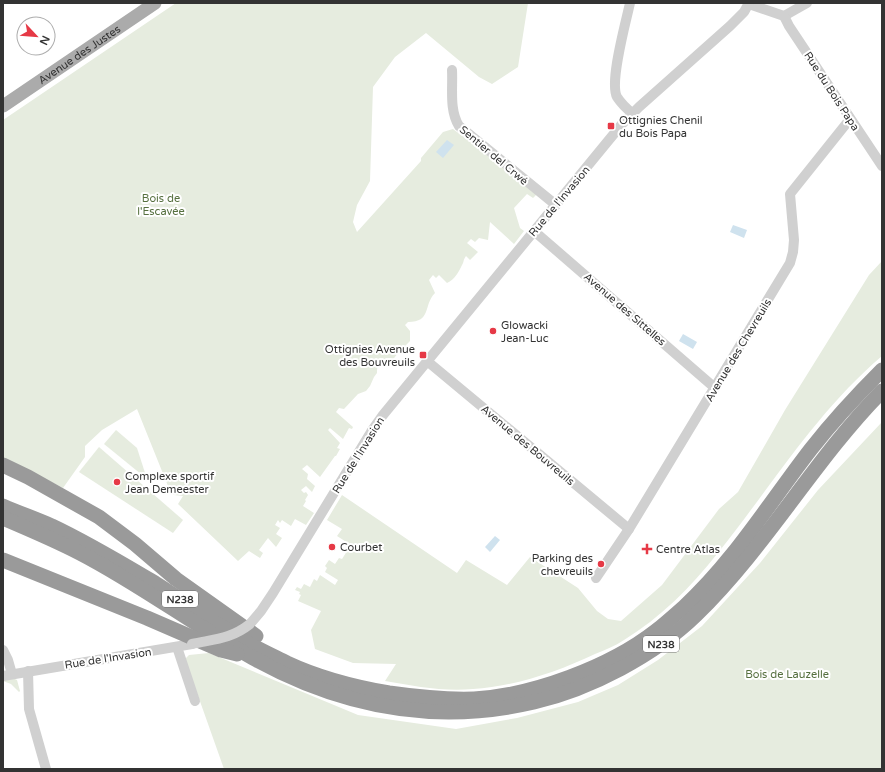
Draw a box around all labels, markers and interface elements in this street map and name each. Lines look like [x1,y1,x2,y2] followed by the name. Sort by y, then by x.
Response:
[16,16,56,56] north arrow
[36,22,123,87] street label: Avenue des Justes
[37,33,52,47] text: N
[801,49,862,133] street label: Rue du Bois Papa
[619,114,703,140] place label: Ottignies Chenil du Bois Papa
[606,121,616,131] marker: Ottignies Chenil du Bois Papa
[457,123,530,188] street label: Sentier del Crwé
[526,164,593,239] street label: Rue de l'Invasion
[137,192,185,218] park label: Bois de l'Escavée
[581,270,668,349] street label: Avenue des Sittelles
[703,296,774,404] street label: Avenue des Chevreuils
[501,319,549,345] place label: Glowacki Jean-Luc
[488,326,498,336] marker: Glowacki Jean-Luc
[325,343,415,369] place label: Ottignies Avenue des Bouvreuils
[418,350,428,360] marker: Ottignies Avenue des Bouvreuils
[478,402,577,488] street label: Avenue des Bouvreuils
[330,415,387,496] street label: Rue de l'Invasion
[125,470,215,496] place label: Complexe sportif Jean Demeester
[112,477,122,487] marker: Complexe sportif Jean Demeester
[340,541,382,554] place label: Courbet
[327,542,337,552] marker: Courbet
[641,543,653,555] marker: Centre Atlas
[656,543,720,556] place label: Centre Atlas
[532,552,593,578] place label: Parking des chevreuils
[596,559,606,569] marker: Parking des chevreuils
[162,591,198,607] road number: N238
[643,636,679,652] road number: N238
[64,645,152,672] street label: Rue de l'Invasion
[745,668,829,681] park label: Bois de Lauzelle

